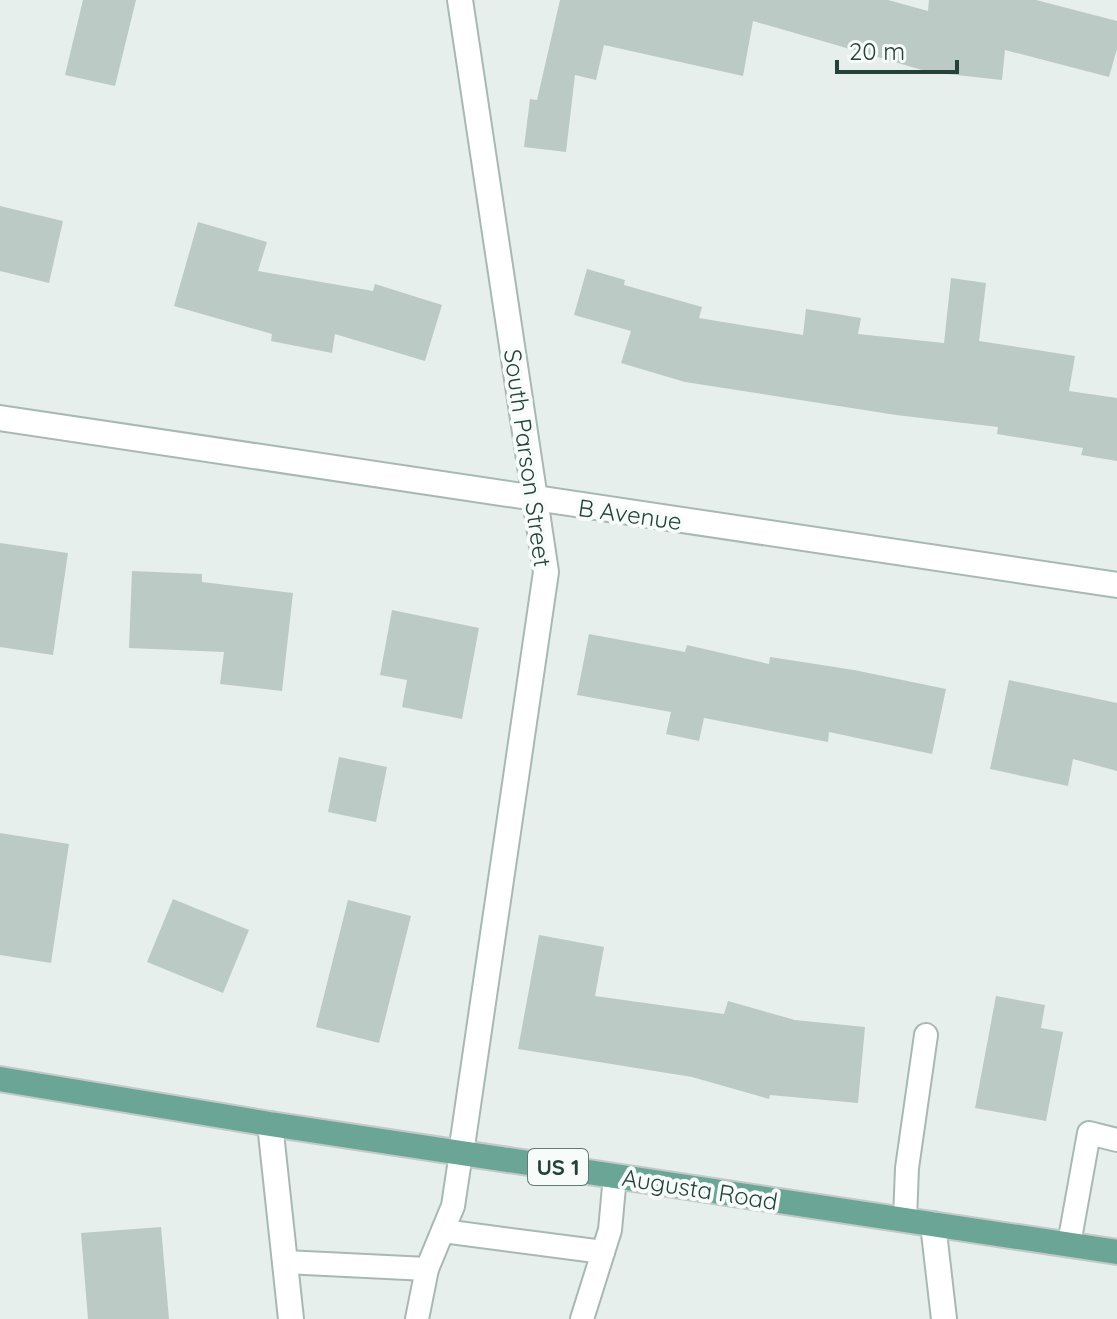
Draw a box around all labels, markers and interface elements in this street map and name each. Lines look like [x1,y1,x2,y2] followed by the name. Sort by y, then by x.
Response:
[837,24,957,74] scale bar
[849,36,905,66] text: 20 m
[498,347,558,569] street label: South Parson Street
[576,492,684,536] street label: B Avenue
[528,1149,588,1185] road number: US 1
[620,1162,780,1216] street label: Augusta Road

